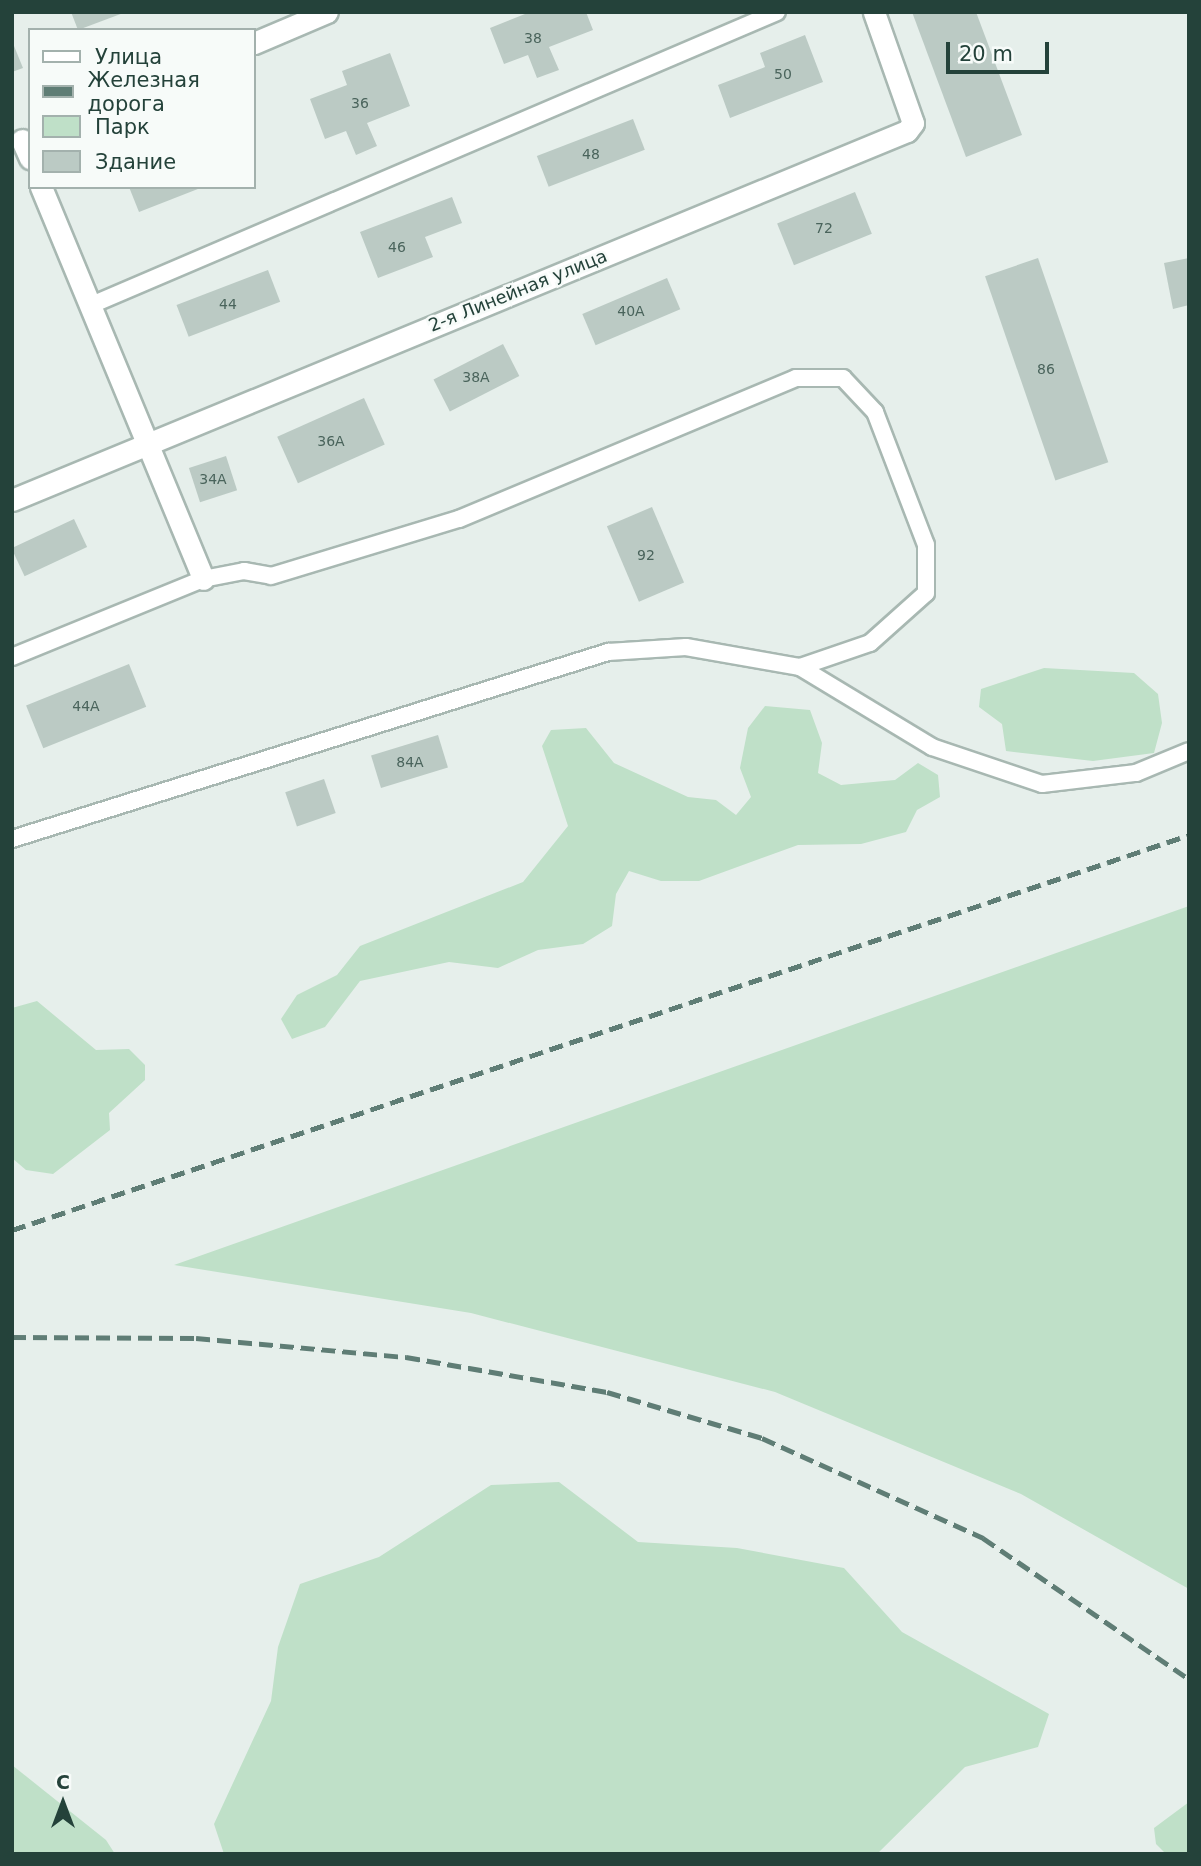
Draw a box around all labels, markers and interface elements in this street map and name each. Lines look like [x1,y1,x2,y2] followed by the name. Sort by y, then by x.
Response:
[28,28,256,189] legend
[949,28,1052,72] scale bar
[524,30,542,46] house number: 38
[959,42,1013,66] text: 20 m
[95,45,162,69] text: Улица
[774,66,792,82] house number: 50
[88,68,200,116] text: Железная дорога
[351,95,369,111] house number: 36
[95,115,150,139] text: Парк
[582,146,600,162] house number: 48
[95,150,176,174] text: Здание
[815,220,833,236] house number: 72
[388,239,406,255] house number: 46
[426,245,610,337] street label: 2-я Линейная улица
[219,296,237,312] house number: 44
[617,303,645,319] house number: 40А
[1037,361,1055,377] house number: 86
[462,369,490,385] house number: 38А
[317,433,345,449] house number: 36А
[199,471,227,487] house number: 34А
[637,547,655,563] house number: 92
[72,698,100,714] house number: 44А
[396,754,424,770] house number: 84А
[28,1768,98,1838] north arrow
[56,1771,70,1793] text: С

